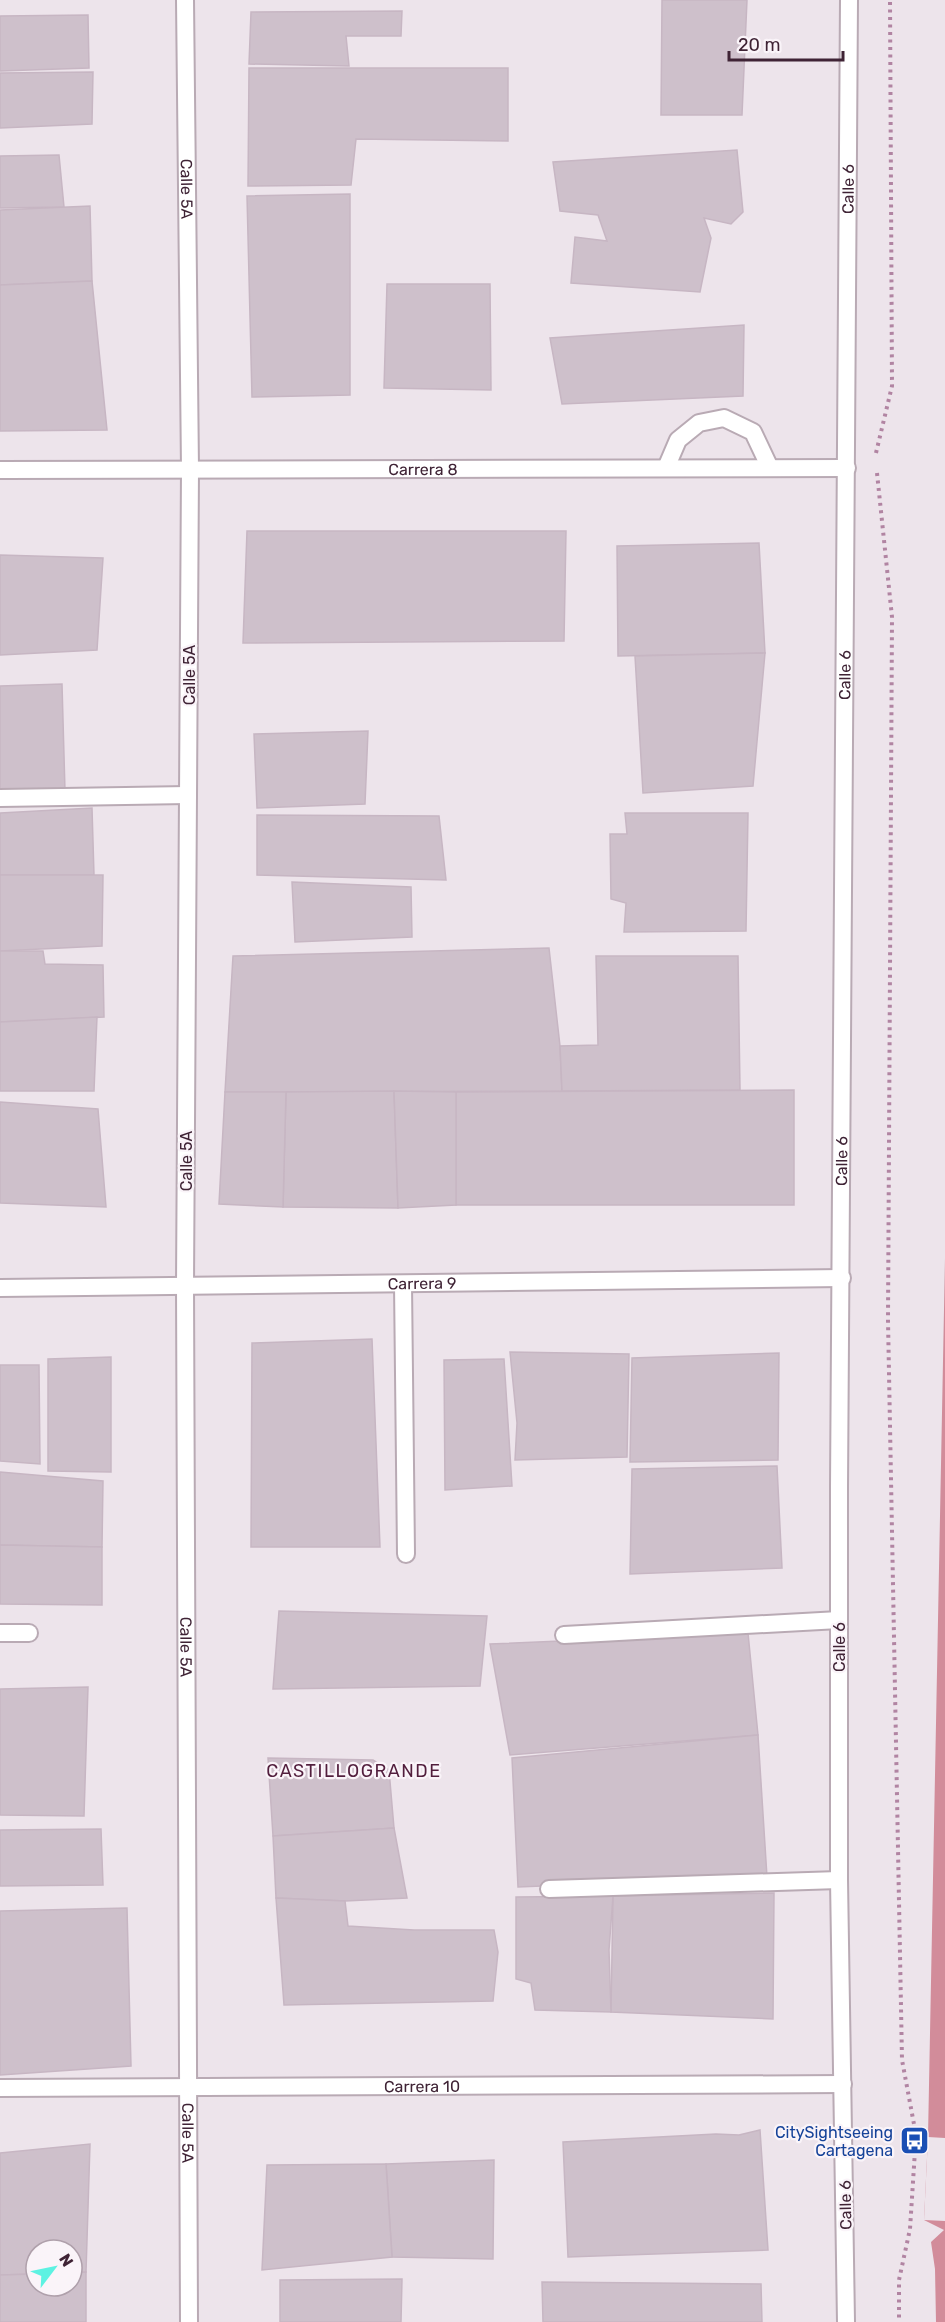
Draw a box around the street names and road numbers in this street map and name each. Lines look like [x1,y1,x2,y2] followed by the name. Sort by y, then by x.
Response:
[177,159,196,220] street label: Calle 5A
[839,164,858,214] street label: Calle 6
[388,460,458,479] street label: Carrera 8
[180,645,199,705] street label: Calle 5A
[835,650,855,700] street label: Calle 6
[177,1131,196,1191] street label: Calle 5A
[832,1136,851,1186] street label: Calle 6
[388,1274,456,1293] street label: Carrera 9
[176,1617,196,1677] street label: Calle 5A
[830,1622,849,1672] street label: Calle 6
[384,2077,460,2096] street label: Carrera 10
[178,2103,197,2163] street label: Calle 5A
[836,2180,855,2230] street label: Calle 6

